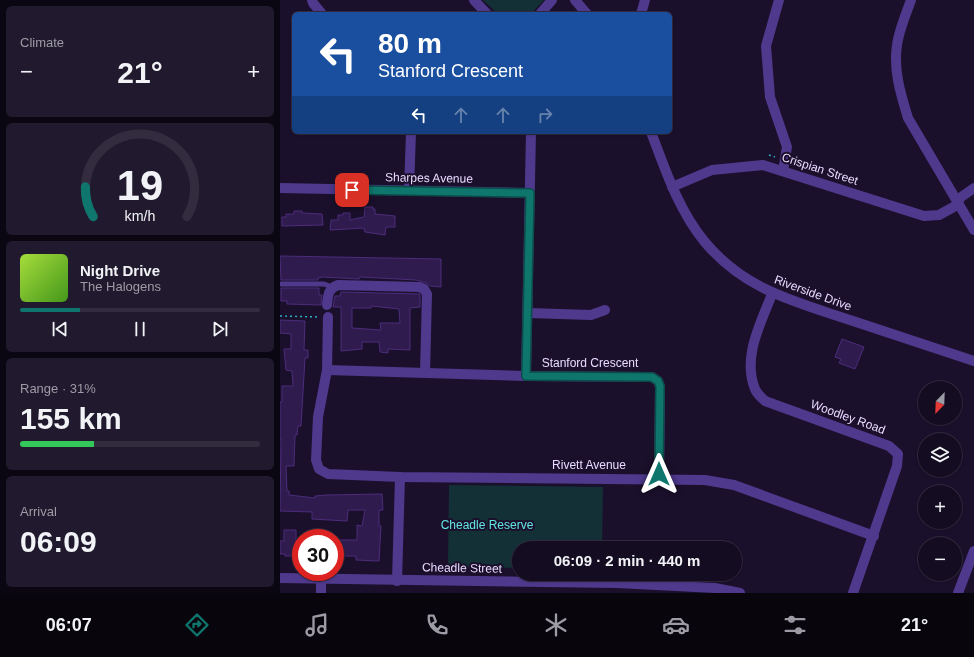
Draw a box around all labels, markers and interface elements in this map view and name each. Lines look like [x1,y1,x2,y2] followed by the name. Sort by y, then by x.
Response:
[312,28,364,80] icon: left
[378,28,442,59] text: 80 m
[20,35,64,50] text: Climate
[117,56,163,89] text: 21°
[20,59,33,84] text: −
[247,59,260,84] text: +
[378,61,523,81] text: Stanford Crescent
[408,104,430,126] icon: left
[450,104,472,126] icon: ahead
[492,104,514,126] icon: ahead
[534,104,556,126] icon: right
[780,150,861,188] street label: Crispian Street
[117,162,163,209] text: 19
[385,170,473,186] street label: Sharpes Avenue
[335,173,369,207] pin
[341,179,363,201] icon: arrive
[125,208,156,224] text: km/h
[80,262,160,279] text: Night Drive
[772,273,854,314] street label: Riverside Drive
[80,279,161,294] text: The Halogens
[49,318,71,340] icon: previous
[129,318,151,340] icon: pause
[209,318,231,340] icon: next
[542,356,639,370] street label: Stanford Crescent
[20,381,96,396] text: Range · 31%
[918,381,962,425] north arrow
[918,381,962,581] map controls
[809,397,887,437] street label: Woodley Road
[20,402,122,435] text: 155 km
[918,433,962,477] button: layers
[638,453,680,495] position arrow
[552,458,626,472] street label: Rivett Avenue
[918,485,962,529] button: +
[20,504,57,519] text: Arrival
[441,518,534,532] park label: Cheadle Reserve
[20,525,97,558] text: 06:09
[292,529,344,581] speed limit sign: 30
[918,537,962,581] button: −
[554,552,700,569] text: 06:09 · 2 min · 440 m
[422,560,503,576] street label: Cheadle Street
[183,611,211,639] icon: directions
[303,611,331,639] icon: music
[423,611,451,639] icon: phone
[542,611,570,639] icon: climate
[662,611,690,639] icon: car
[781,611,809,639] icon: filters
[46,615,92,635] text: 06:07
[901,615,928,635] text: 21°

